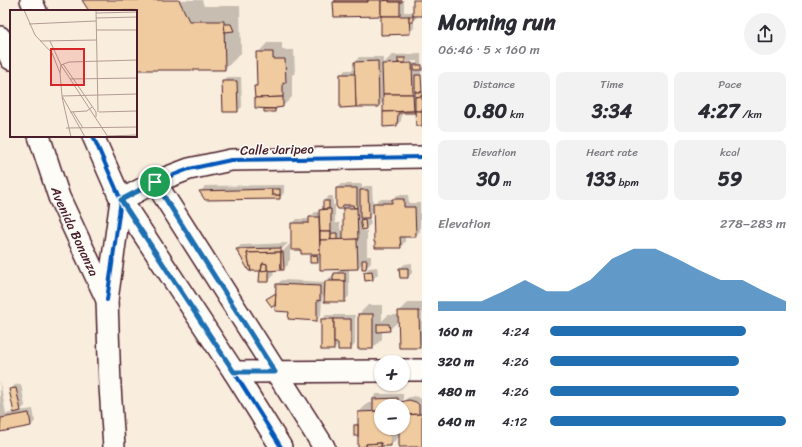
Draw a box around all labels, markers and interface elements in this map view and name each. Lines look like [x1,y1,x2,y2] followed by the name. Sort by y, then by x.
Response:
[438,3,556,42] text: Morning run
[10,10,137,137] inset map
[744,13,786,55] button: share
[438,38,540,61] text: 06:46 · 5 × 160 m
[473,75,515,94] text: Distance
[600,75,624,94] text: Time
[718,75,742,94] text: Pace
[464,94,507,129] text: 0.80
[592,94,632,129] text: 3:34
[698,94,739,129] text: 4:27
[507,105,524,124] text: km
[739,105,762,124] text: /km
[240,137,315,162] street label: Calle Jaripeo
[472,143,516,162] text: Elevation
[586,143,638,162] text: Heart rate
[720,143,740,162] text: kcal
[477,162,500,197] text: 30
[585,162,616,197] text: 133
[718,162,742,197] text: 59
[138,165,172,199] pin
[144,171,166,193] icon: arrive
[500,173,511,192] text: m
[616,173,639,192] text: bpm
[44,183,106,281] street label: Avenida Bonanza
[438,212,491,235] text: Elevation
[720,212,786,235] text: 278–283 m
[438,320,473,343] text: 160 m
[502,320,530,343] text: 4:24
[438,350,474,373] text: 320 m
[502,350,529,373] text: 4:26
[374,355,410,435] map controls
[374,355,410,391] button: +
[438,380,476,403] text: 480 m
[502,380,529,403] text: 4:26
[374,399,410,435] button: −
[438,410,475,433] text: 640 m
[502,410,527,433] text: 4:12

